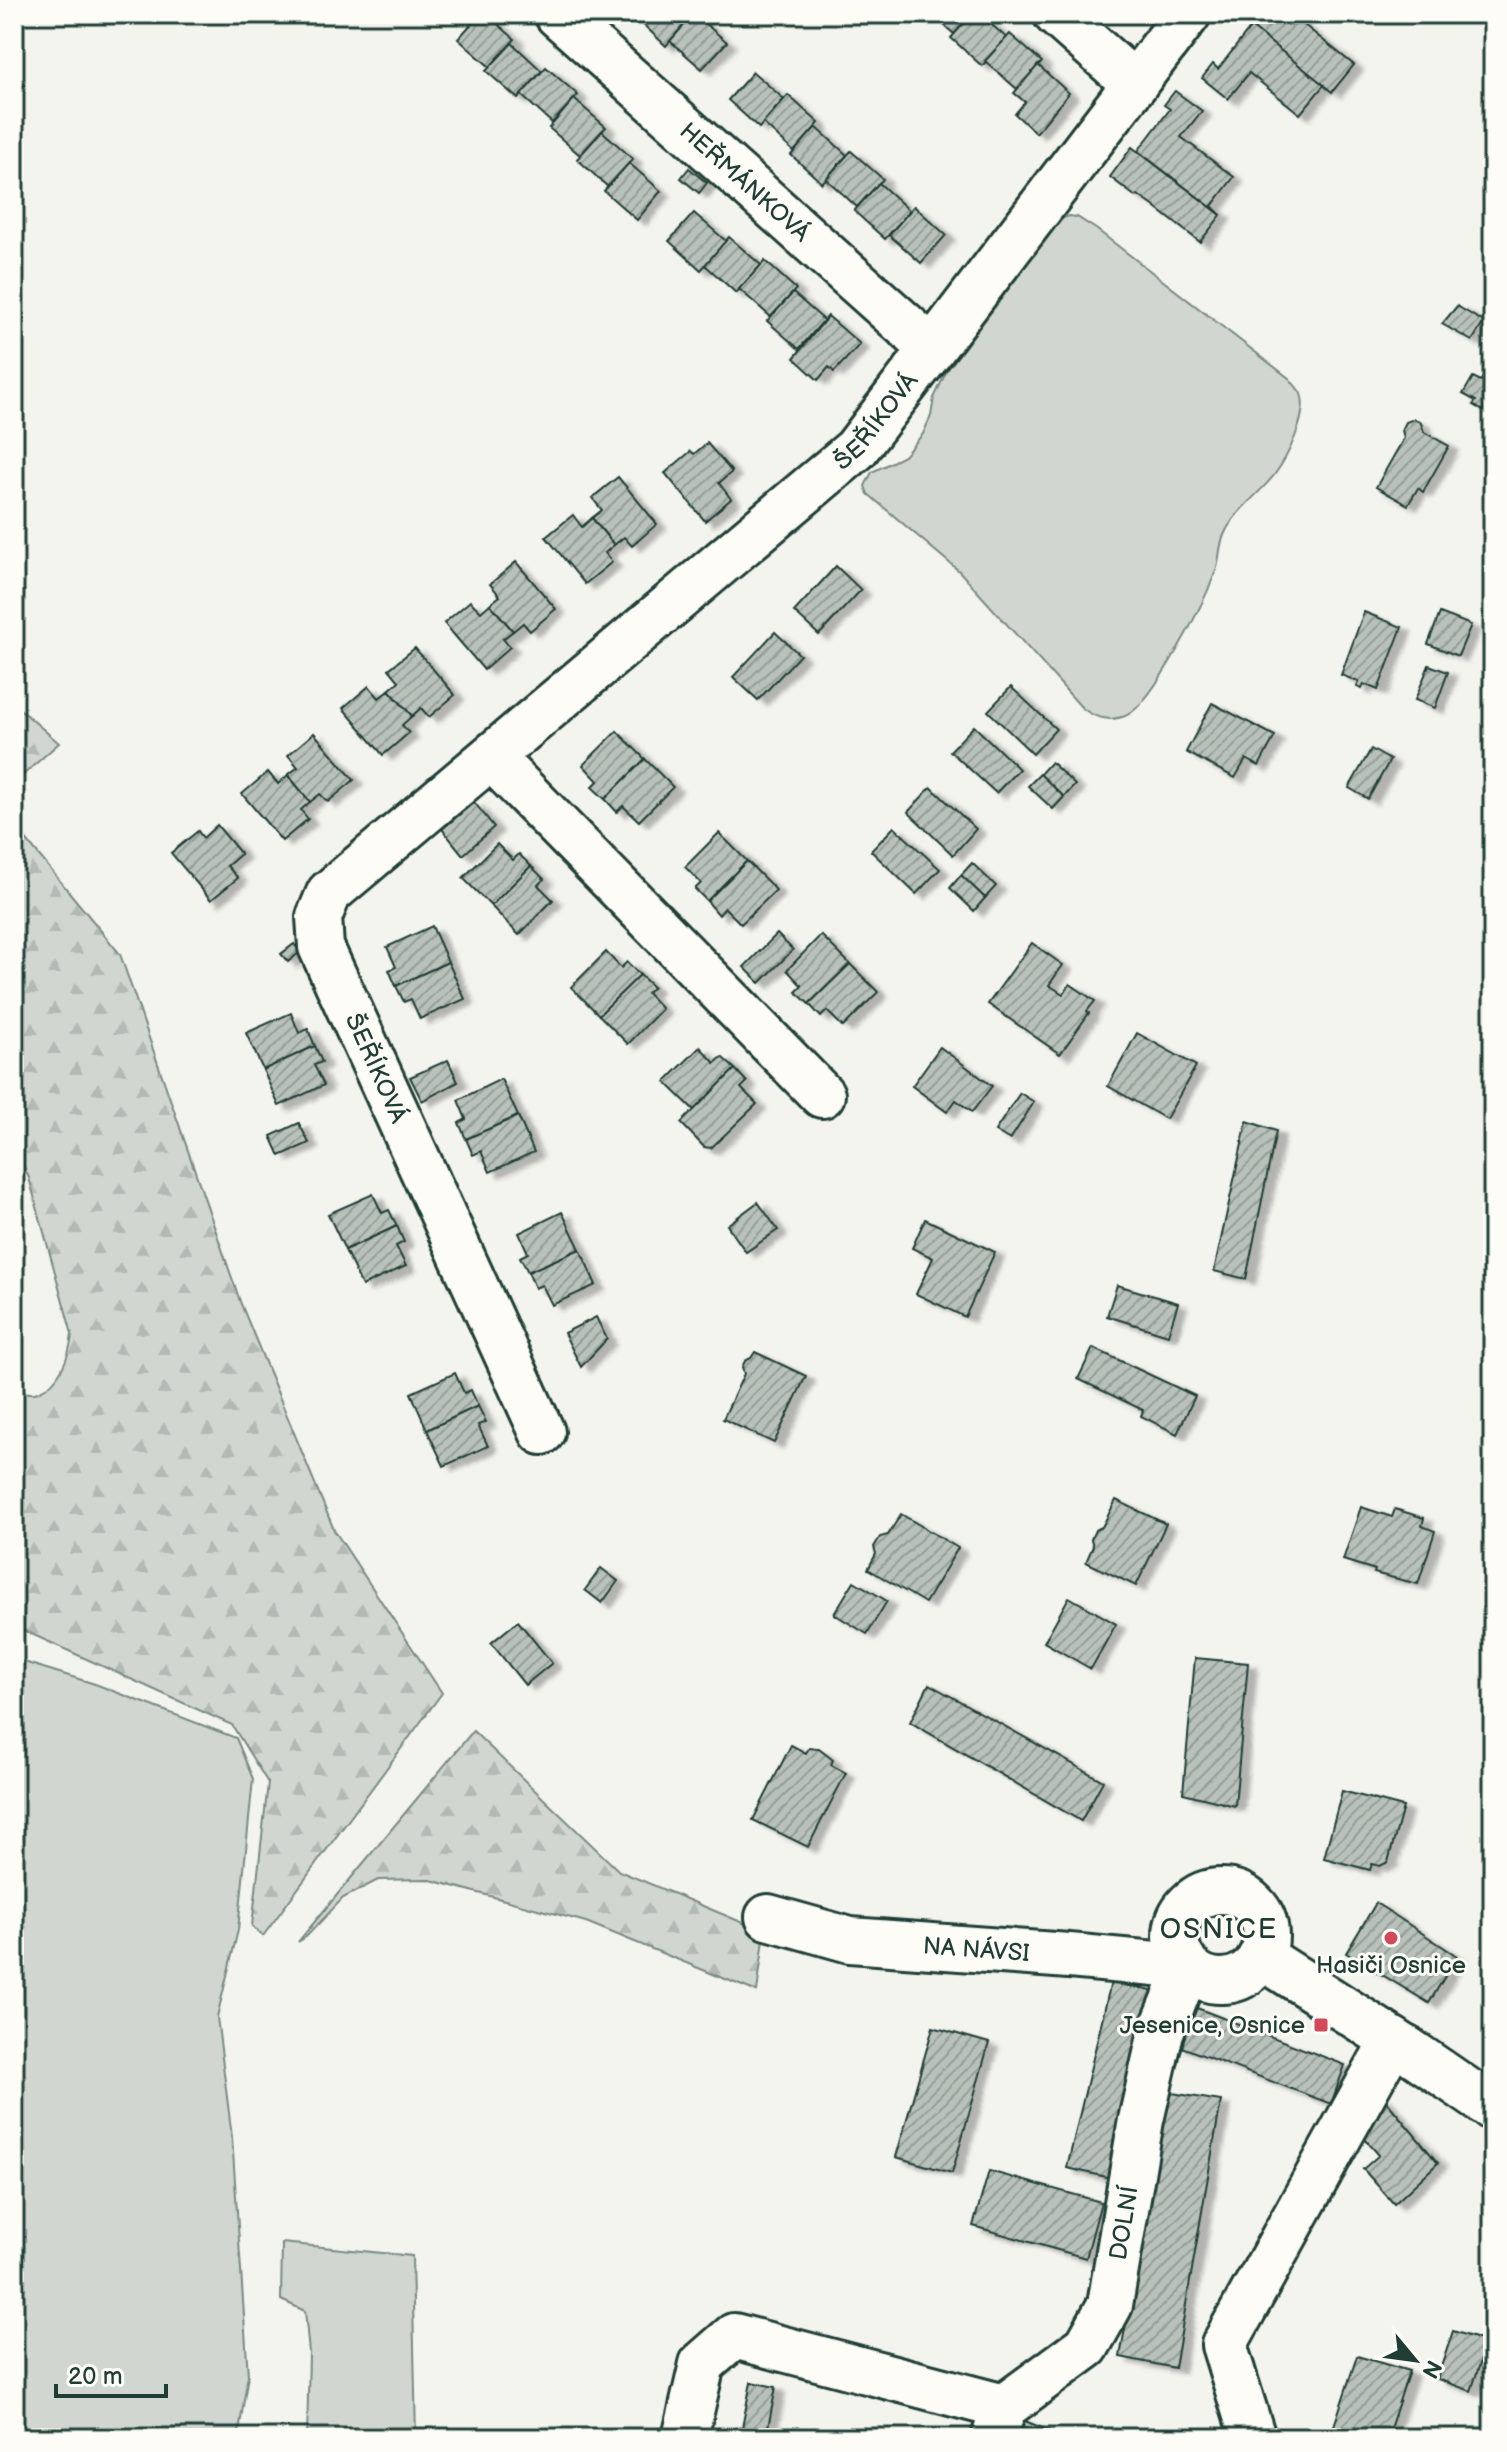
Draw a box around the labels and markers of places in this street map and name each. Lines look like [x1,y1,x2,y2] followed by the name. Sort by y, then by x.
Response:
[1382,1929,1400,1947] marker: Hasiči Osnice
[1316,1951,1466,1980] place label: Hasiči Osnice
[1120,2011,1305,2040] place label: Jesenice, Osnice
[1312,2016,1330,2034] marker: Jesenice, Osnice

